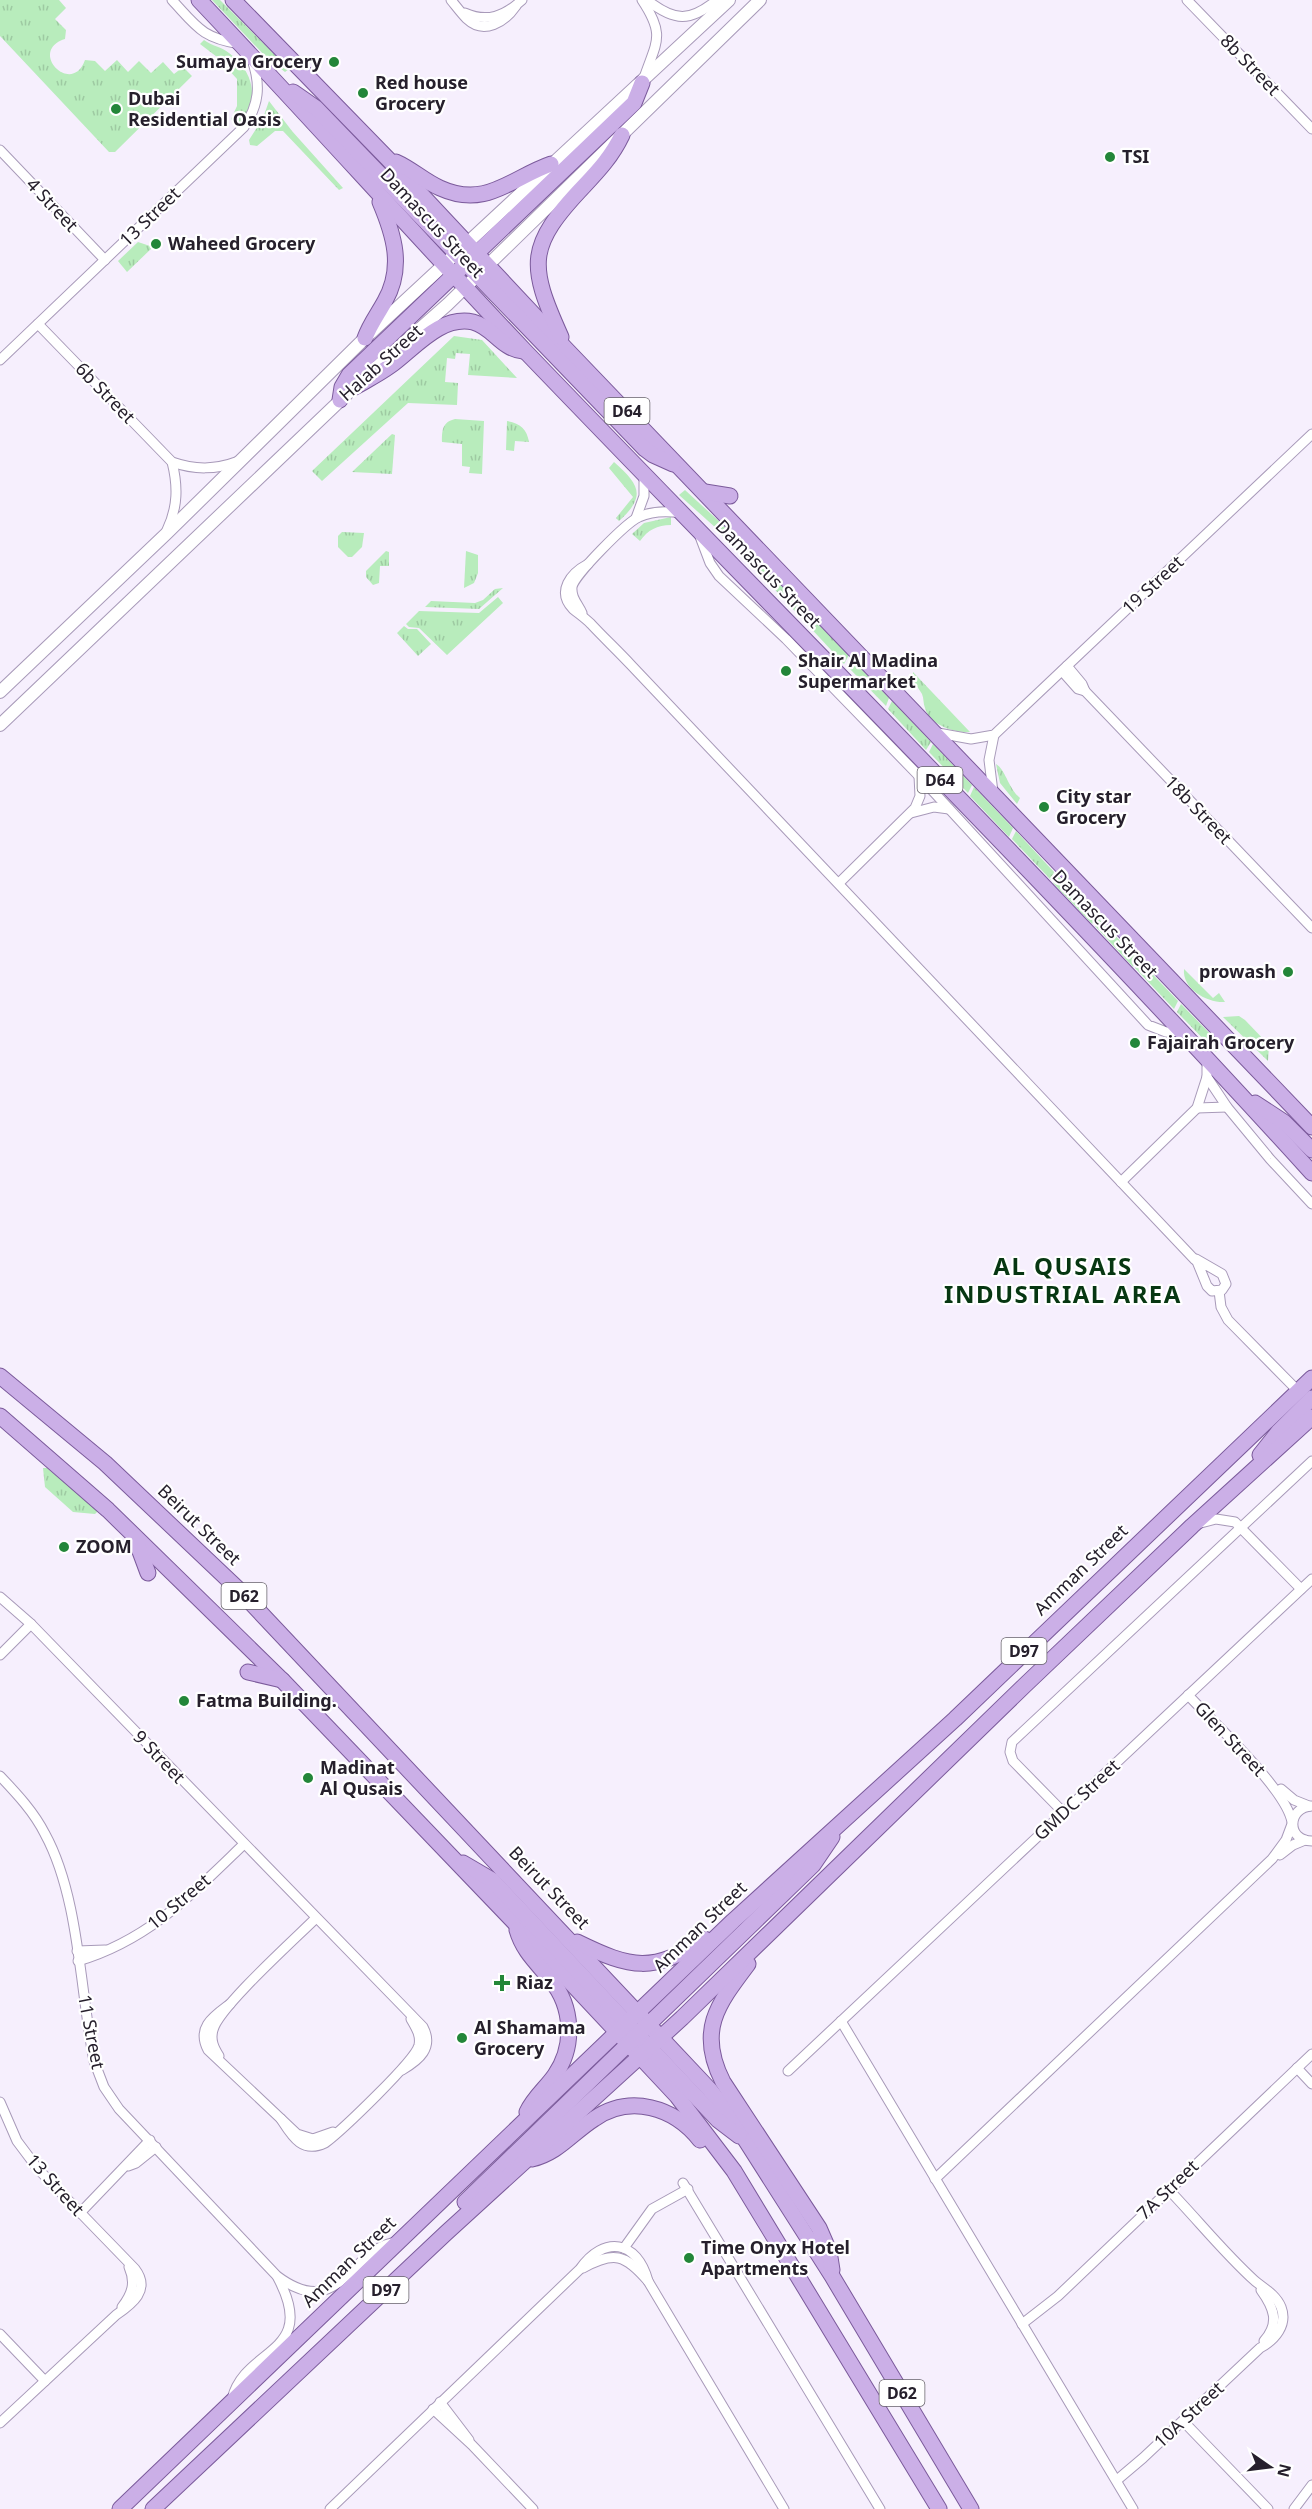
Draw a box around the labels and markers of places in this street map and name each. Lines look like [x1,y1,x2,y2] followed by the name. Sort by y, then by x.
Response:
[176,49,323,73] place label: Sumaya Grocery
[327,55,341,69] marker: Sumaya Grocery
[375,70,468,115] place label: Red house Grocery
[128,86,281,131] place label: Dubai Residential Oasis
[356,86,370,100] marker: Red house Grocery
[109,102,123,116] marker: Dubai Residential Oasis
[1122,144,1149,168] place label: TSI
[1103,150,1117,164] marker: TSI
[168,231,316,255] place label: Waheed Grocery
[149,237,163,251] marker: Waheed Grocery
[798,648,938,693] place label: Shair Al Madina Supermarket
[779,664,793,678] marker: Shair Al Madina Supermarket
[1056,784,1131,829] place label: City star Grocery
[1037,800,1051,814] marker: City star Grocery
[1199,959,1276,983] place label: prowash
[1281,965,1295,979] marker: prowash
[1147,1030,1295,1054] place label: Fajairah Grocery
[1128,1036,1142,1050] marker: Fajairah Grocery
[76,1534,132,1558] place label: ZOOM
[57,1540,71,1554] marker: ZOOM
[196,1688,337,1712] place label: Fatma Building.
[177,1694,191,1708] marker: Fatma Building.
[320,1755,403,1800] place label: Madinat Al Qusais
[301,1771,315,1785] marker: Madinat Al Qusais
[516,1970,553,1994] place label: Riaz
[493,1974,511,1992] marker: Riaz
[474,2015,586,2060] place label: Al Shamama Grocery
[455,2031,469,2045] marker: Al Shamama Grocery
[701,2235,850,2280] place label: Time Onyx Hotel Apartments
[682,2251,696,2265] marker: Time Onyx Hotel Apartments

